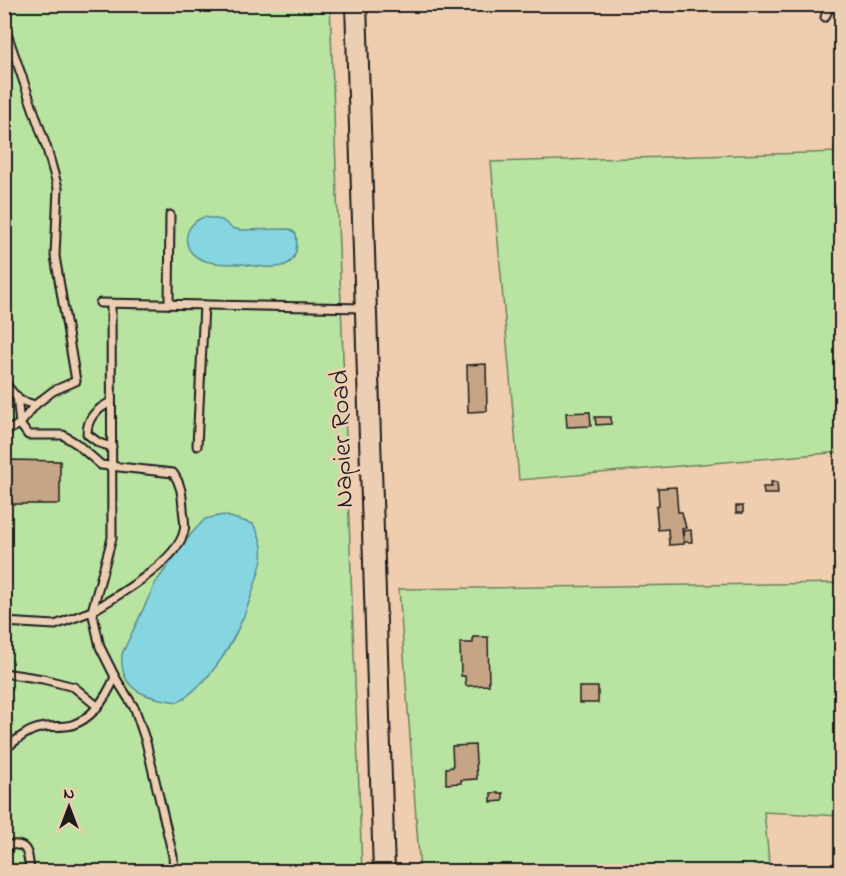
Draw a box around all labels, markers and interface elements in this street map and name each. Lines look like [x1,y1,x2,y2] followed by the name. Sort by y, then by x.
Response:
[321,369,365,509] street label: Napier Road
[39,777,99,837] north arrow
[64,782,75,806] text: N

